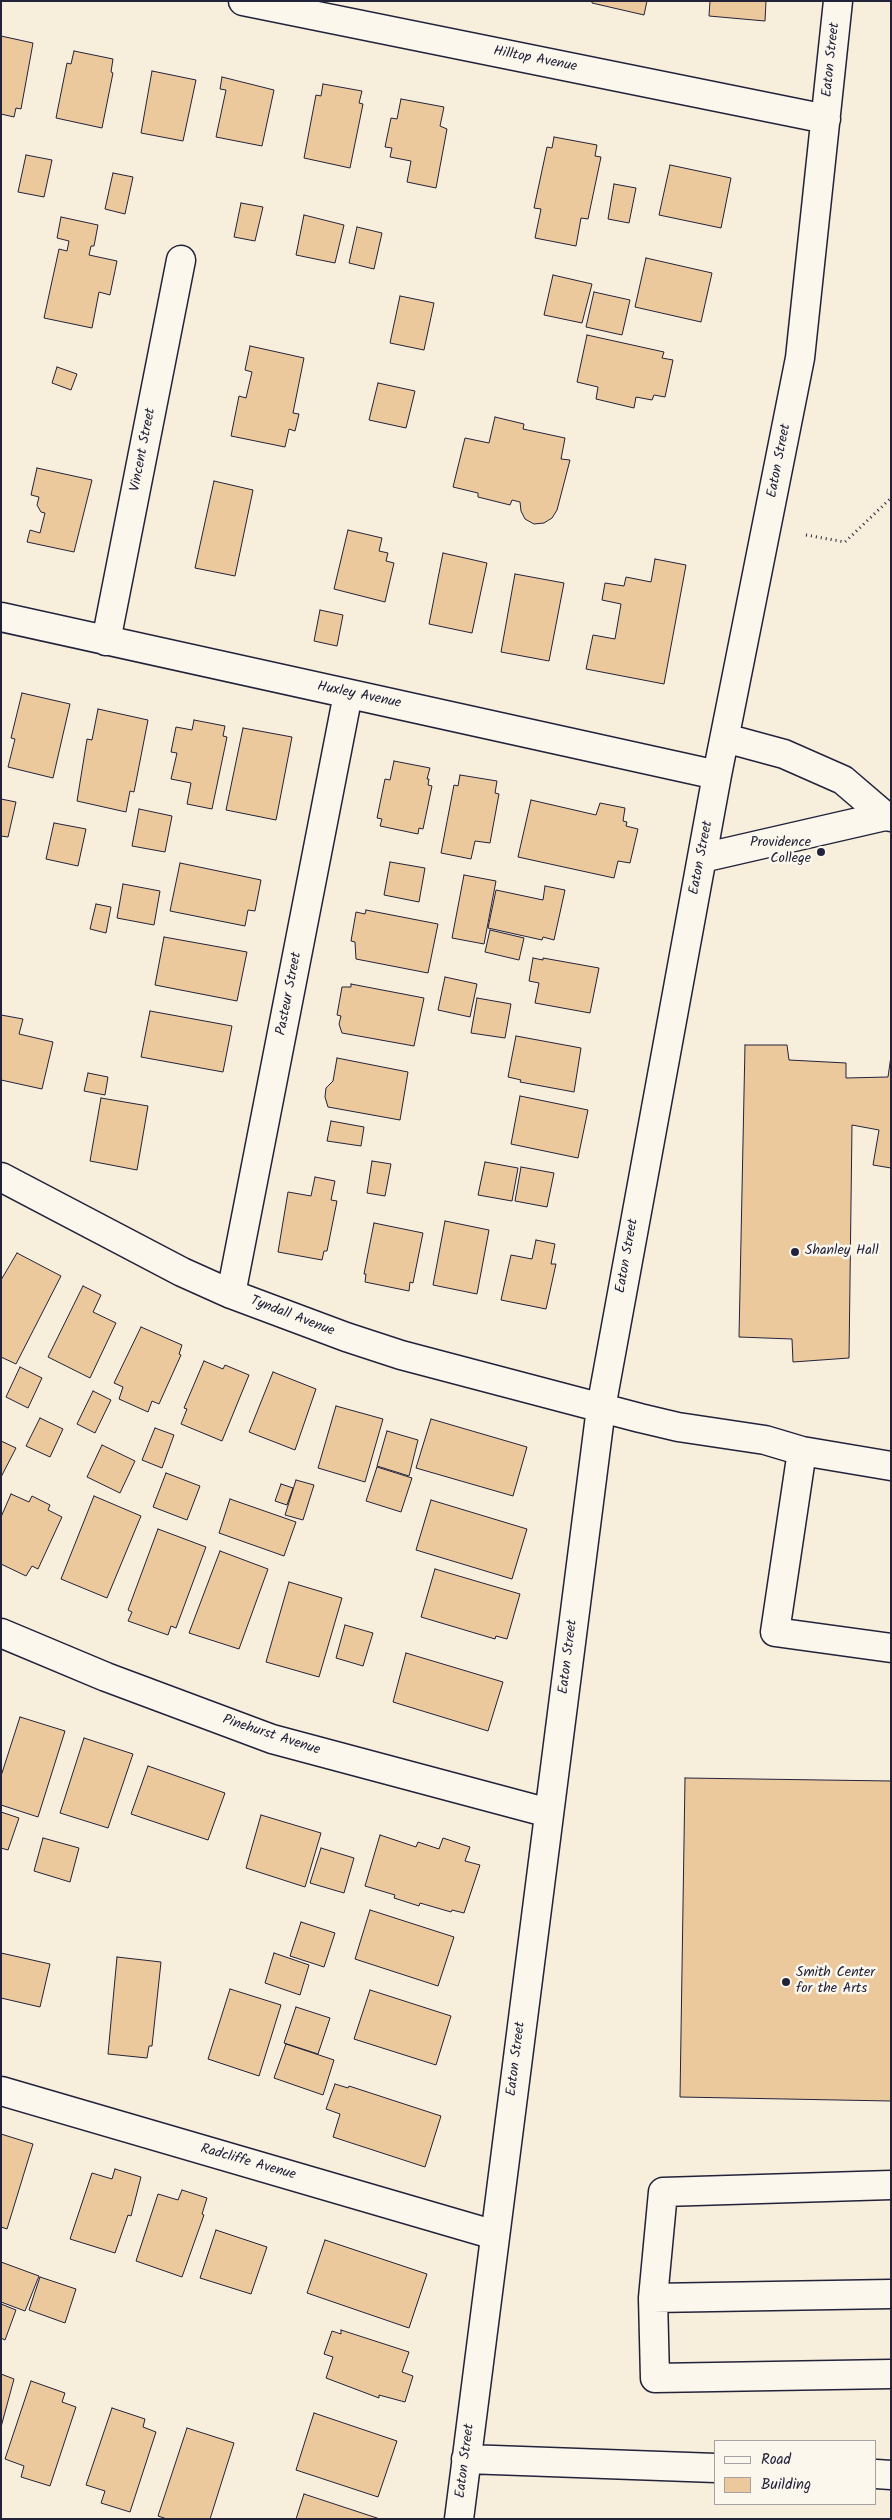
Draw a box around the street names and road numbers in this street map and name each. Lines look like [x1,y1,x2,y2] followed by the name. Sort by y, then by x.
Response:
[820,22,844,98] street label: Eaton Street
[492,44,578,76] street label: Hilltop Avenue
[128,407,160,493] street label: Vincent Street
[765,423,795,499] street label: Eaton Street
[316,679,402,713] street label: Huxley Avenue
[687,820,717,896] street label: Eaton Street
[274,951,306,1037] street label: Pasteur Street
[613,1218,643,1294] street label: Eaton Street
[248,1293,336,1341] street label: Tyndall Avenue
[556,1619,582,1695] street label: Eaton Street
[220,1712,322,1760] street label: Pinehurst Avenue
[504,2021,530,2097] street label: Eaton Street
[198,2141,298,2185] street label: Radcliffe Avenue
[453,2423,479,2499] street label: Eaton Street

